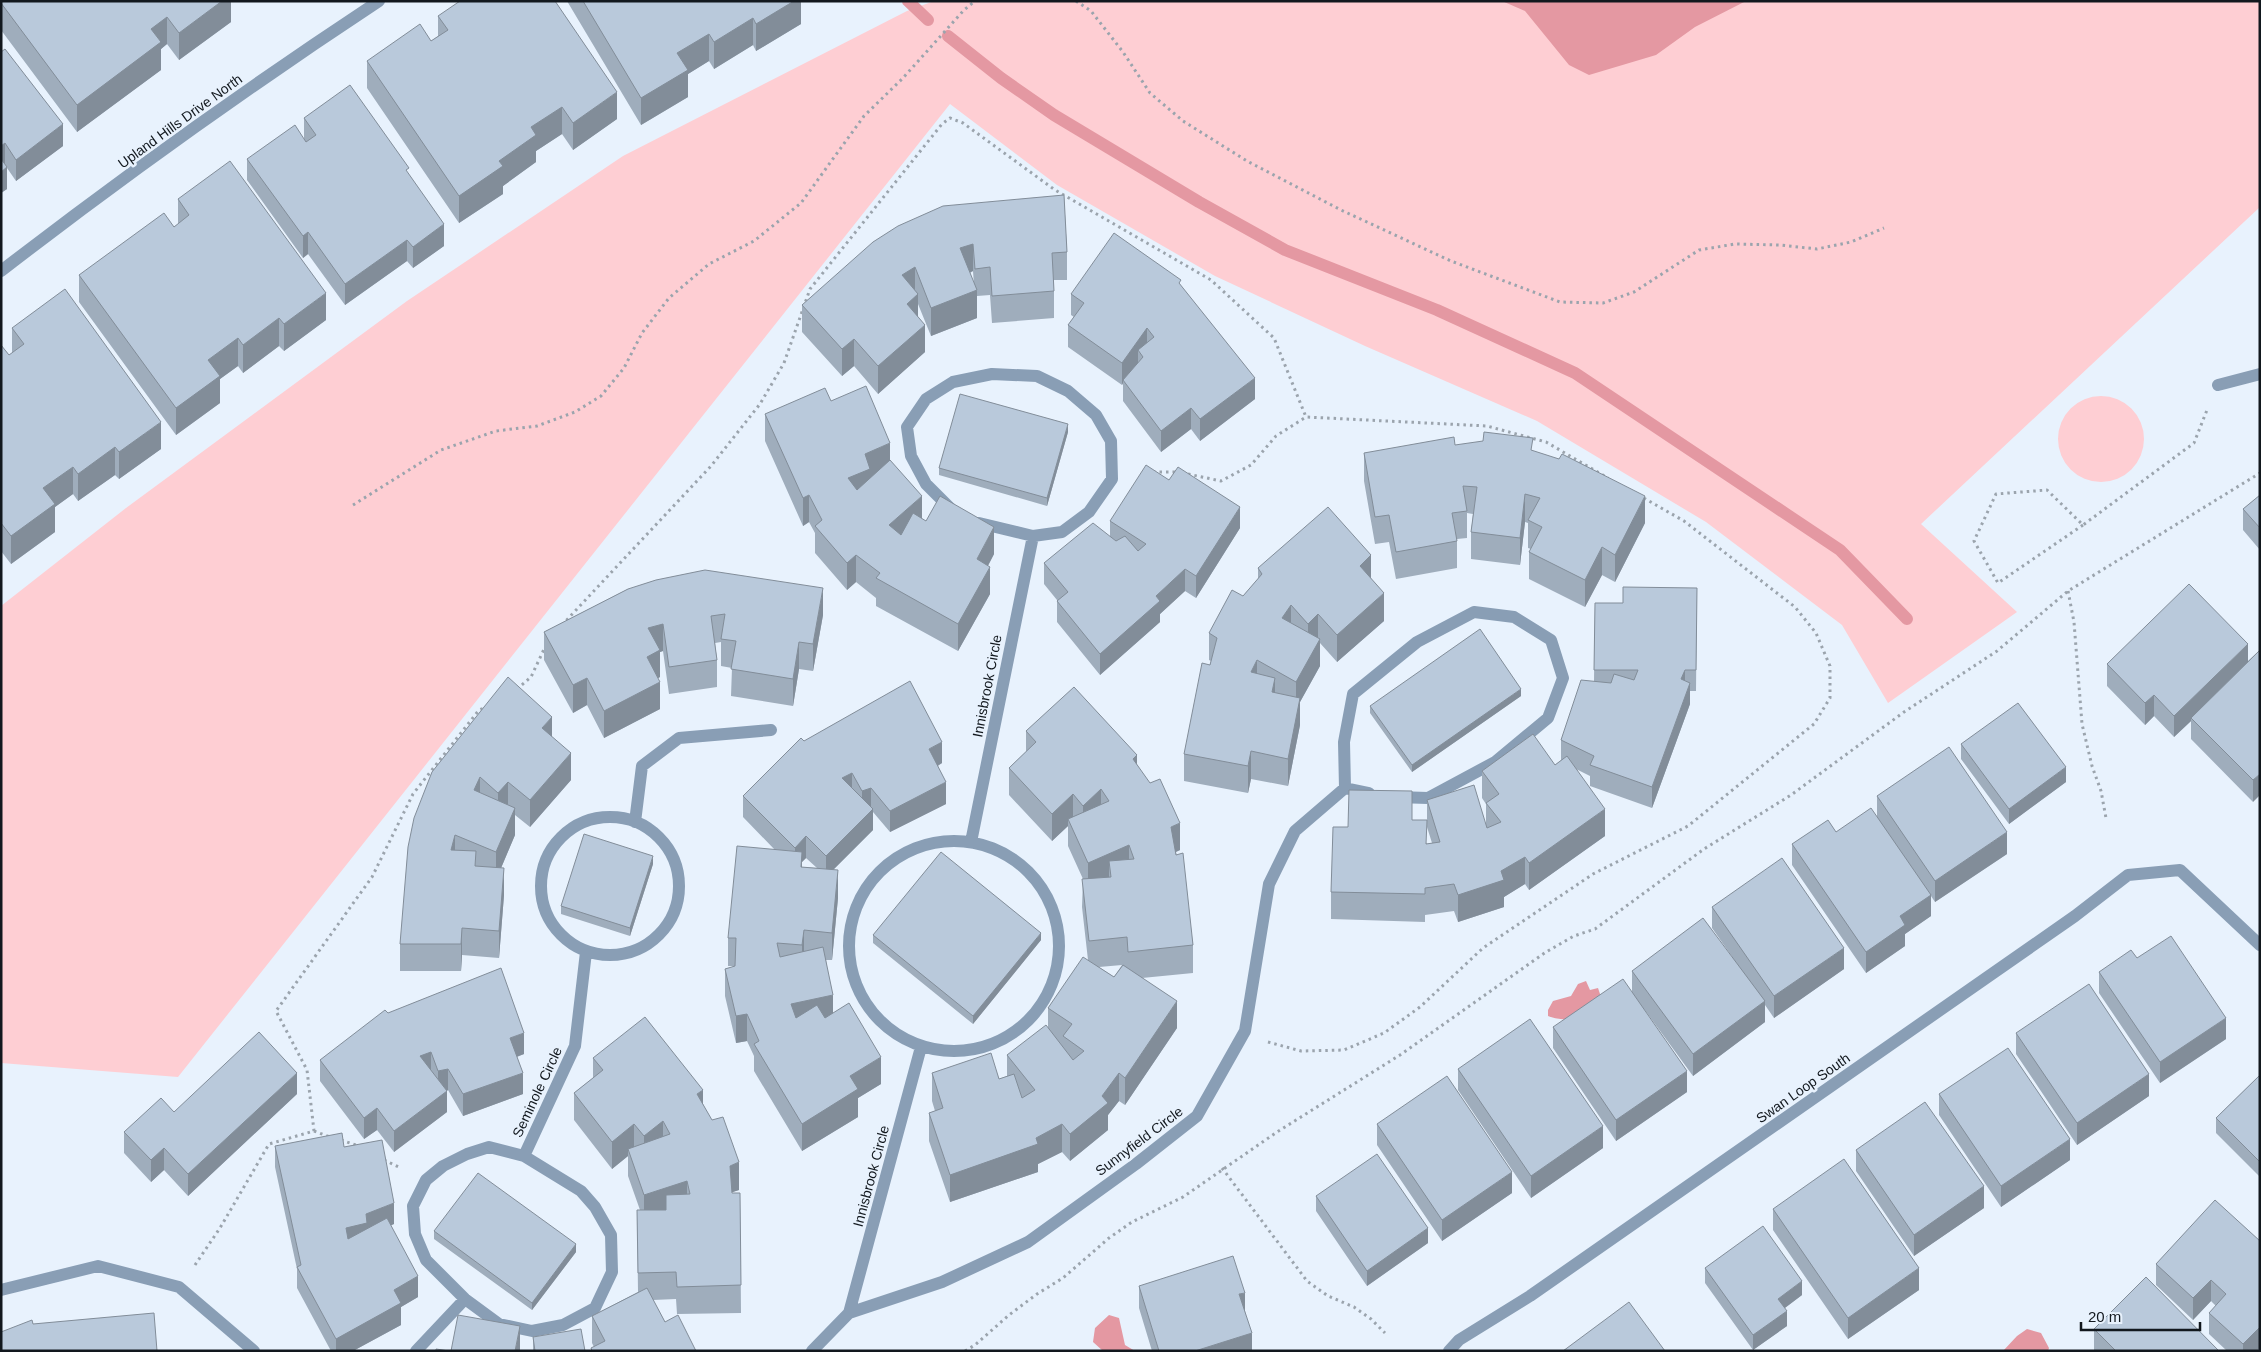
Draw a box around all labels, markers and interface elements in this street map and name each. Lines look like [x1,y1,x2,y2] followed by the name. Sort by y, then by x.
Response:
[115,71,245,171] street label: Upland Hills Drive North
[969,633,1005,739] street label: Innisbrook Circle
[509,1044,565,1140] street label: Seminole Circle
[1753,1050,1853,1126] street label: Swan Loop South
[1092,1103,1186,1179] street label: Sunnyfield Circle
[850,1123,892,1228] street label: Innisbrook Circle
[2081,1300,2200,1332] scale bar
[2088,1308,2121,1325] text: 20 m

